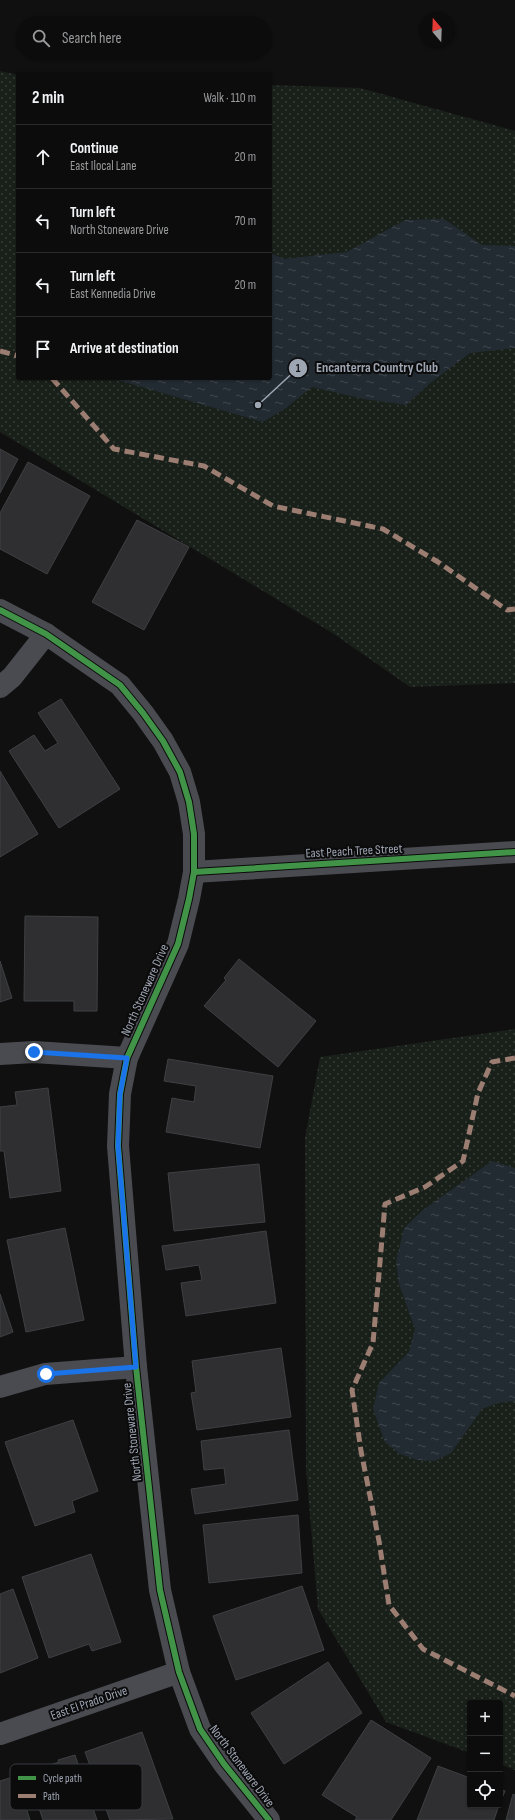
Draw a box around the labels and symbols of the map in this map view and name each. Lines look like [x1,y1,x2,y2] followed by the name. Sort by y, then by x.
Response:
[419,12,455,48] north arrow
[288,355,446,381] callout: Encanterra Country Club
[316,359,438,376] text: Encanterra Country Club
[296,361,301,376] text: 1
[305,840,403,862] street label: East Peach Tree Street
[118,942,172,1038] street label: North Stoneware Drive
[25,1043,43,1061] route end
[37,1365,55,1383] route start
[119,1382,145,1482] street label: North Stoneware Drive
[48,1682,130,1724] street label: East El Prado Drive
[206,1722,278,1810] street label: North Stoneware Drive
[10,1764,142,1810] legend
[43,1772,82,1785] text: Cycle path
[43,1790,60,1803] text: Path

